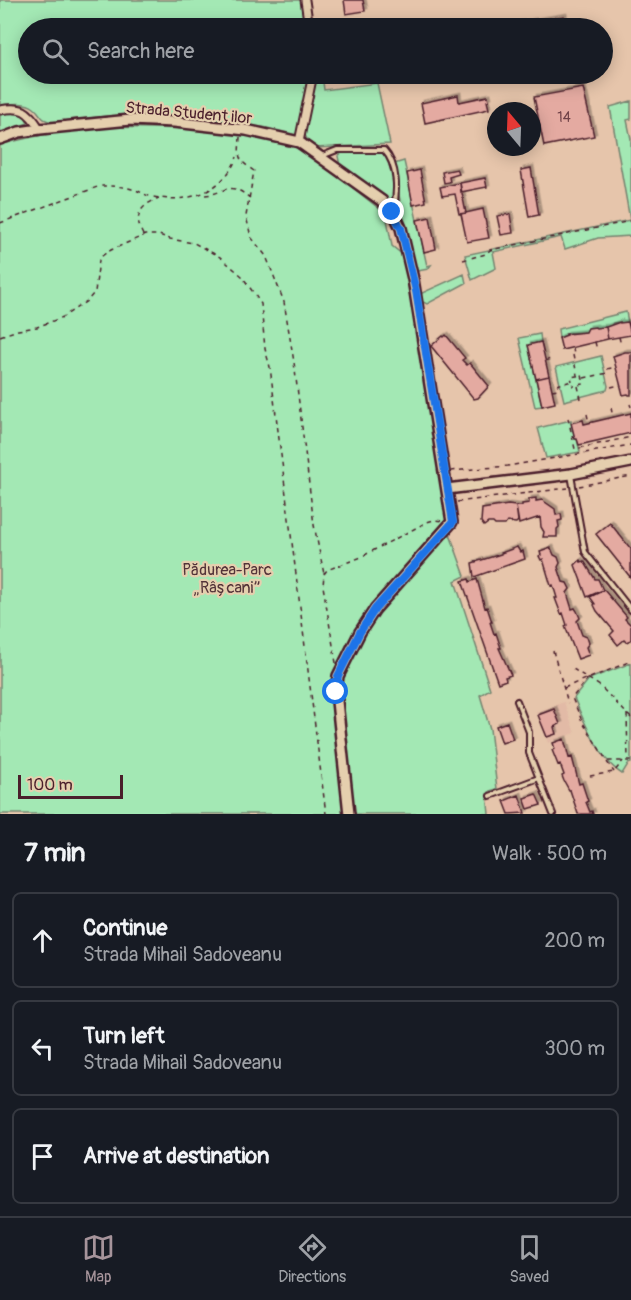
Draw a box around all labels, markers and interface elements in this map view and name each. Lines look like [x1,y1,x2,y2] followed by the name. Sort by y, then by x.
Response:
[18,18,613,84] search box
[39,35,72,68] icon: search
[87,37,194,65] text: Search here
[125,98,253,129] street label: Strada Studenților
[487,102,541,156] north arrow
[557,109,571,126] house number: 14
[378,198,404,224] route end
[182,560,272,598] park label: Pădurea-Parc „Râșcani”
[322,678,348,704] route start
[18,772,123,800] scale bar
[27,775,73,795] text: 100 m
[24,837,86,869] text: 7 min
[492,841,607,866] text: Walk · 500 m
[83,914,167,942] text: Continue
[26,924,59,957] icon: ahead
[544,928,605,953] text: 200 m
[83,942,282,967] text: Strada Mihail Sadoveanu
[83,1022,165,1050] text: Turn left
[26,1032,59,1065] icon: left
[544,1036,605,1061] text: 300 m
[83,1050,282,1075] text: Strada Mihail Sadoveanu
[26,1140,59,1173] icon: arrive
[83,1142,269,1170] text: Arrive at destination
[82,1231,115,1287] tab: Map
[278,1231,346,1287] tab: Directions
[510,1231,549,1287] tab: Saved

